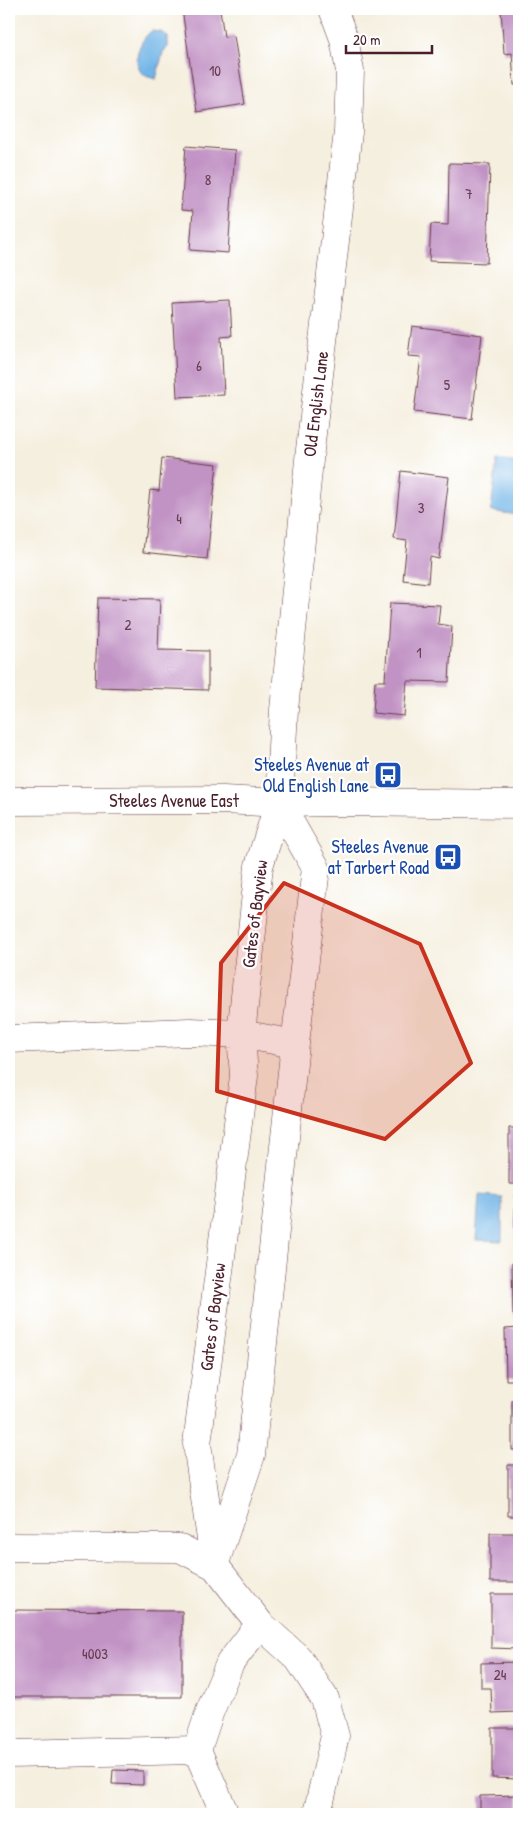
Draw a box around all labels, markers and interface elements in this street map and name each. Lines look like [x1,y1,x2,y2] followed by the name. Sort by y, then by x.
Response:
[346,22,432,54] scale bar
[353,29,380,50] text: 20 m
[209,60,221,81] house number: 10
[205,169,211,190] house number: 8
[465,183,473,204] house number: 7
[297,350,334,458] street label: Old English Lane
[196,355,202,376] house number: 6
[444,374,451,395] house number: 5
[418,497,425,518] house number: 3
[176,508,182,529] house number: 4
[124,614,132,635] house number: 2
[416,642,422,663] house number: 1
[254,752,370,798] place label: Steeles Avenue at Old English Lane
[373,760,403,790] bus stop icon: Steeles Avenue at Old English Lane
[109,788,240,813] street label: Steeles Avenue East
[328,834,429,880] place label: Steeles Avenue at Tarbert Road
[433,842,463,872] bus stop icon: Steeles Avenue at Tarbert Road
[235,859,274,969] street label: Gates of Bayview
[193,1262,232,1372] street label: Gates of Bayview
[82,1643,108,1664] house number: 4003
[494,1664,507,1685] house number: 24

